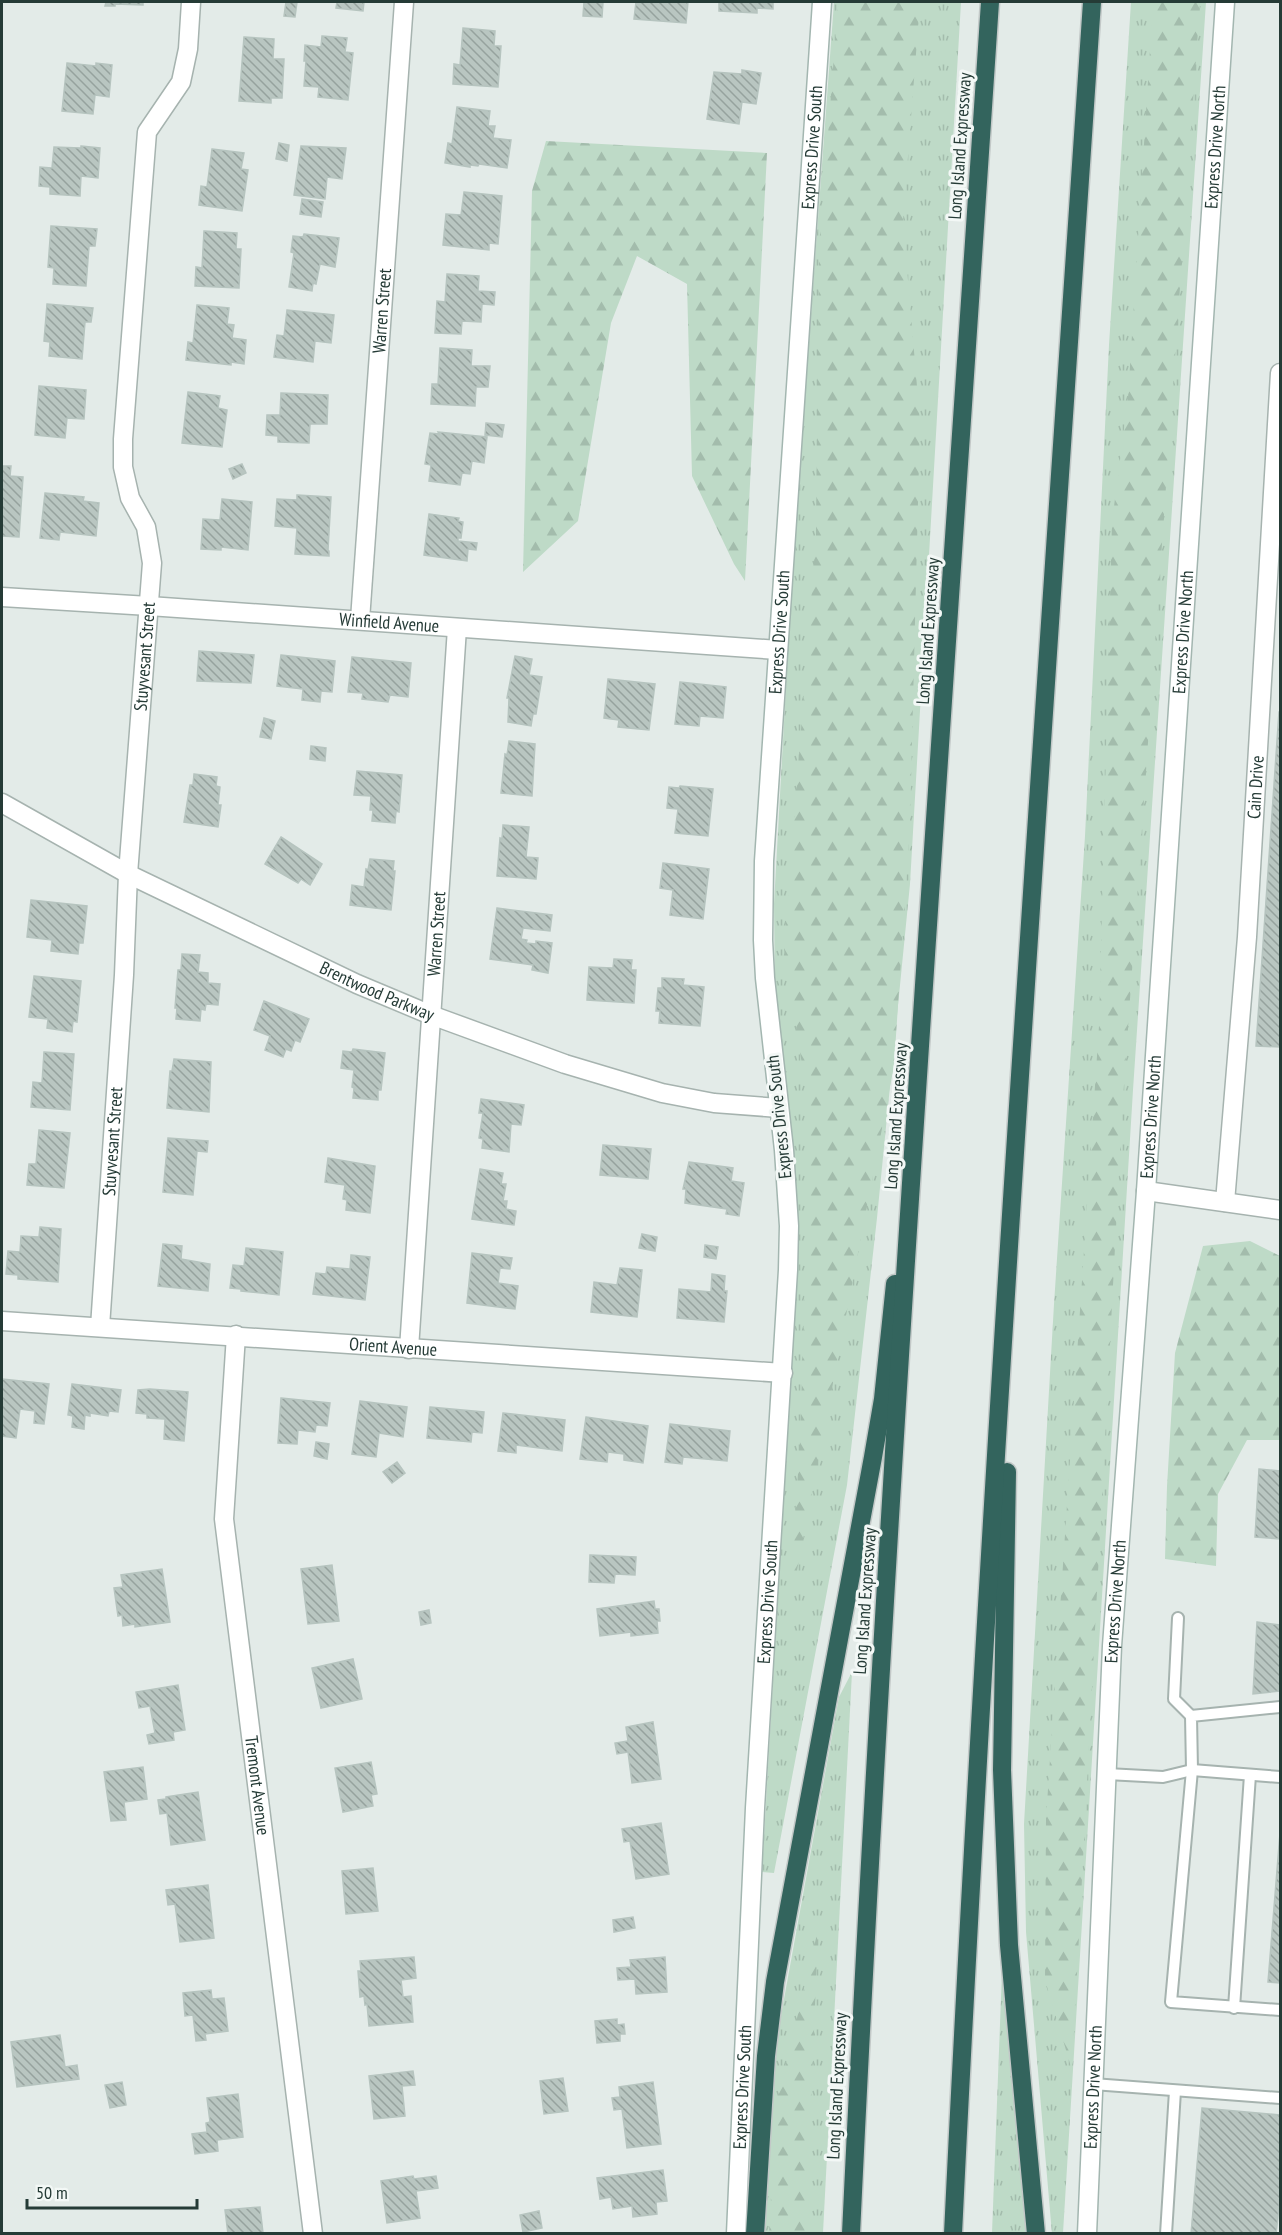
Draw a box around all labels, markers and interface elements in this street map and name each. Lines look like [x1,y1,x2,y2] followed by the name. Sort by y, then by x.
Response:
[943,72,976,220] street label: Long Island Expressway
[796,85,827,210] street label: Express Drive South
[1199,85,1230,210] street label: Express Drive North
[367,267,396,354] street label: Warren Street
[911,557,944,705] street label: Long Island Expressway
[763,570,795,695] street label: Express Drive South
[1167,570,1198,694] street label: Express Drive North
[129,601,160,712] street label: Stuyvesant Street
[338,607,440,637] street label: Winfield Avenue
[1242,755,1269,820] street label: Cain Drive
[422,891,450,977] street label: Warren Street
[316,956,438,1026] street label: Brentwood Parkway
[879,1042,912,1190] street label: Long Island Expressway
[761,1054,796,1180] street label: Express Drive South
[1135,1054,1166,1179] street label: Express Drive North
[97,1086,127,1197] street label: Stuyvesant Street
[349,1332,438,1361] street label: Orient Avenue
[848,1527,881,1675] street label: Long Island Expressway
[752,1539,782,1664] street label: Express Drive South
[1099,1539,1131,1664] street label: Express Drive North
[240,1734,275,1837] street label: Tremont Avenue
[821,2012,852,2160] street label: Long Island Expressway
[728,2025,756,2150] street label: Express Drive South
[1079,2025,1107,2149] street label: Express Drive North
[27,2172,196,2210] scale bar
[36,2181,68,2204] text: 50 m

